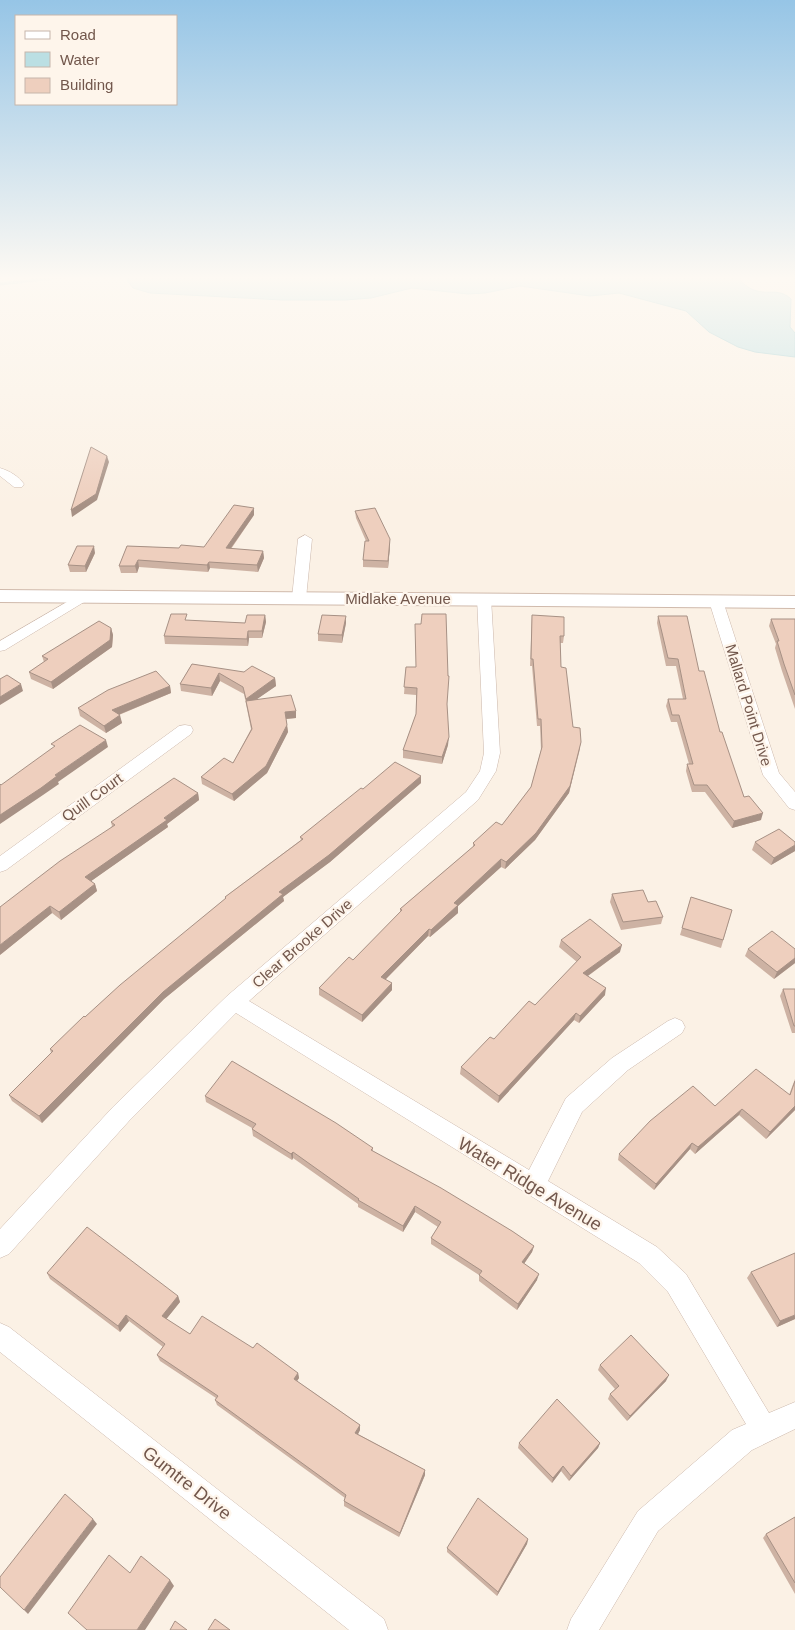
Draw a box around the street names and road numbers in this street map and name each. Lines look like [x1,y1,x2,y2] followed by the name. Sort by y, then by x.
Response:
[345,590,451,607] street label: Midlake Avenue
[722,642,776,768] street label: Mallard Point Drive
[58,769,126,825] street label: Quill Court
[249,895,355,991] street label: Clear Brooke Drive
[455,1133,605,1235] street label: Water Ridge Avenue
[139,1442,235,1524] street label: Gumtre Drive

